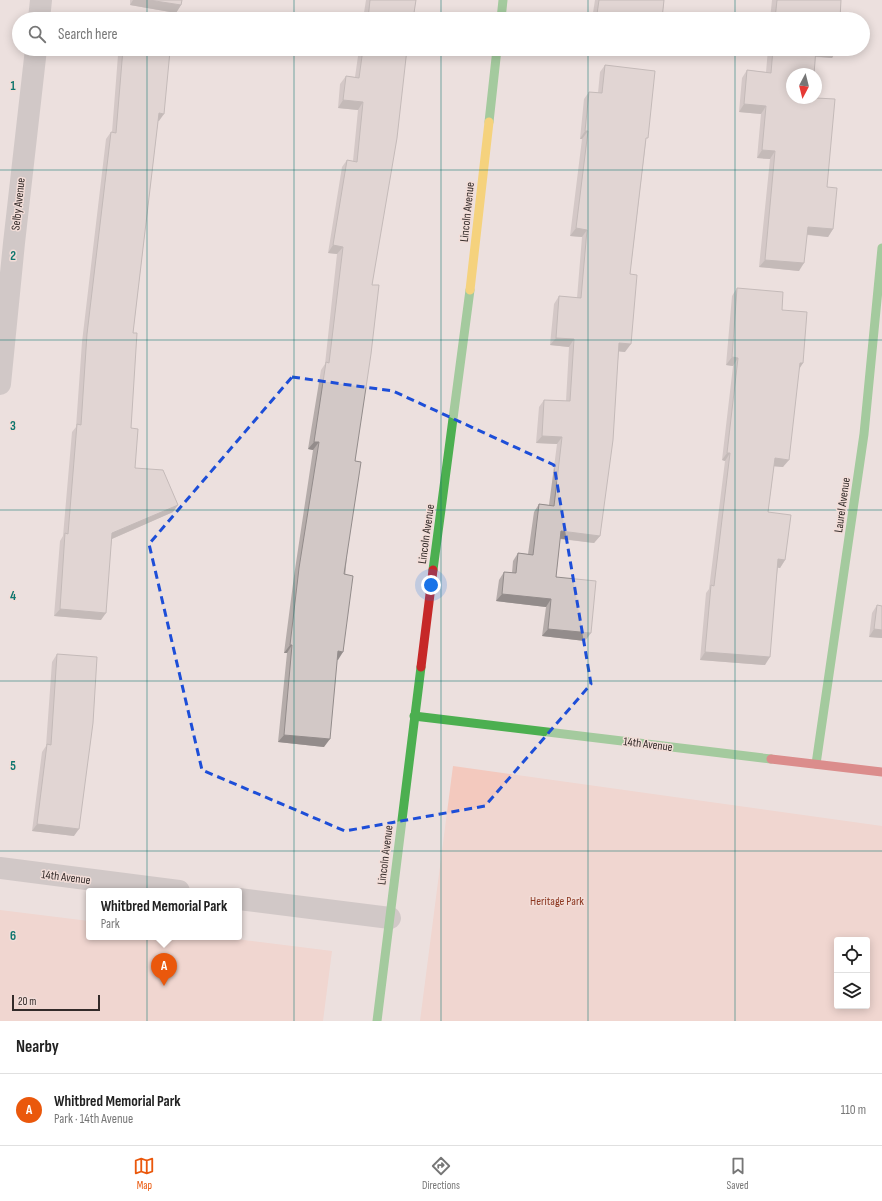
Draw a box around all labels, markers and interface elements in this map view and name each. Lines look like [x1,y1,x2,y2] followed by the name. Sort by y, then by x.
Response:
[12,12,870,56] search box
[26,23,48,45] icon: search
[58,25,118,44] text: Search here
[786,68,822,104] north arrow
[10,78,16,94] text: 1
[8,177,29,231] street label: Selby Avenue
[457,181,478,243] street label: Lincoln Avenue
[10,248,16,264] text: 2
[10,418,16,434] text: 3
[831,476,854,534] street label: Laurel Avenue
[415,503,438,565] street label: Lincoln Avenue
[421,575,441,595] your location
[10,588,16,604] text: 4
[623,734,673,755] street label: 14th Avenue
[10,758,16,774] text: 5
[374,824,397,886] street label: Lincoln Avenue
[41,867,91,888] street label: 14th Avenue
[86,888,242,940] popup
[530,894,584,909] park label: Heritage Park
[101,897,227,916] text: Whitbred Memorial Park
[101,916,120,932] text: Park
[10,928,16,944] text: 6
[834,937,870,1009] map controls
[834,937,870,973] button: locate
[151,953,177,986] pin: A
[834,973,870,1009] button: layers
[12,993,100,1012] scale bar
[18,995,36,1008] text: 20 m
[16,1037,59,1057] text: Nearby
[54,1092,181,1111] text: Whitbred Memorial Park
[26,1102,32,1118] text: A
[841,1102,866,1118] text: 110 m
[54,1111,133,1127] text: Park · 14th Avenue
[133,1155,155,1192] tab: Map
[422,1155,460,1192] tab: Directions
[727,1155,749,1192] tab: Saved

